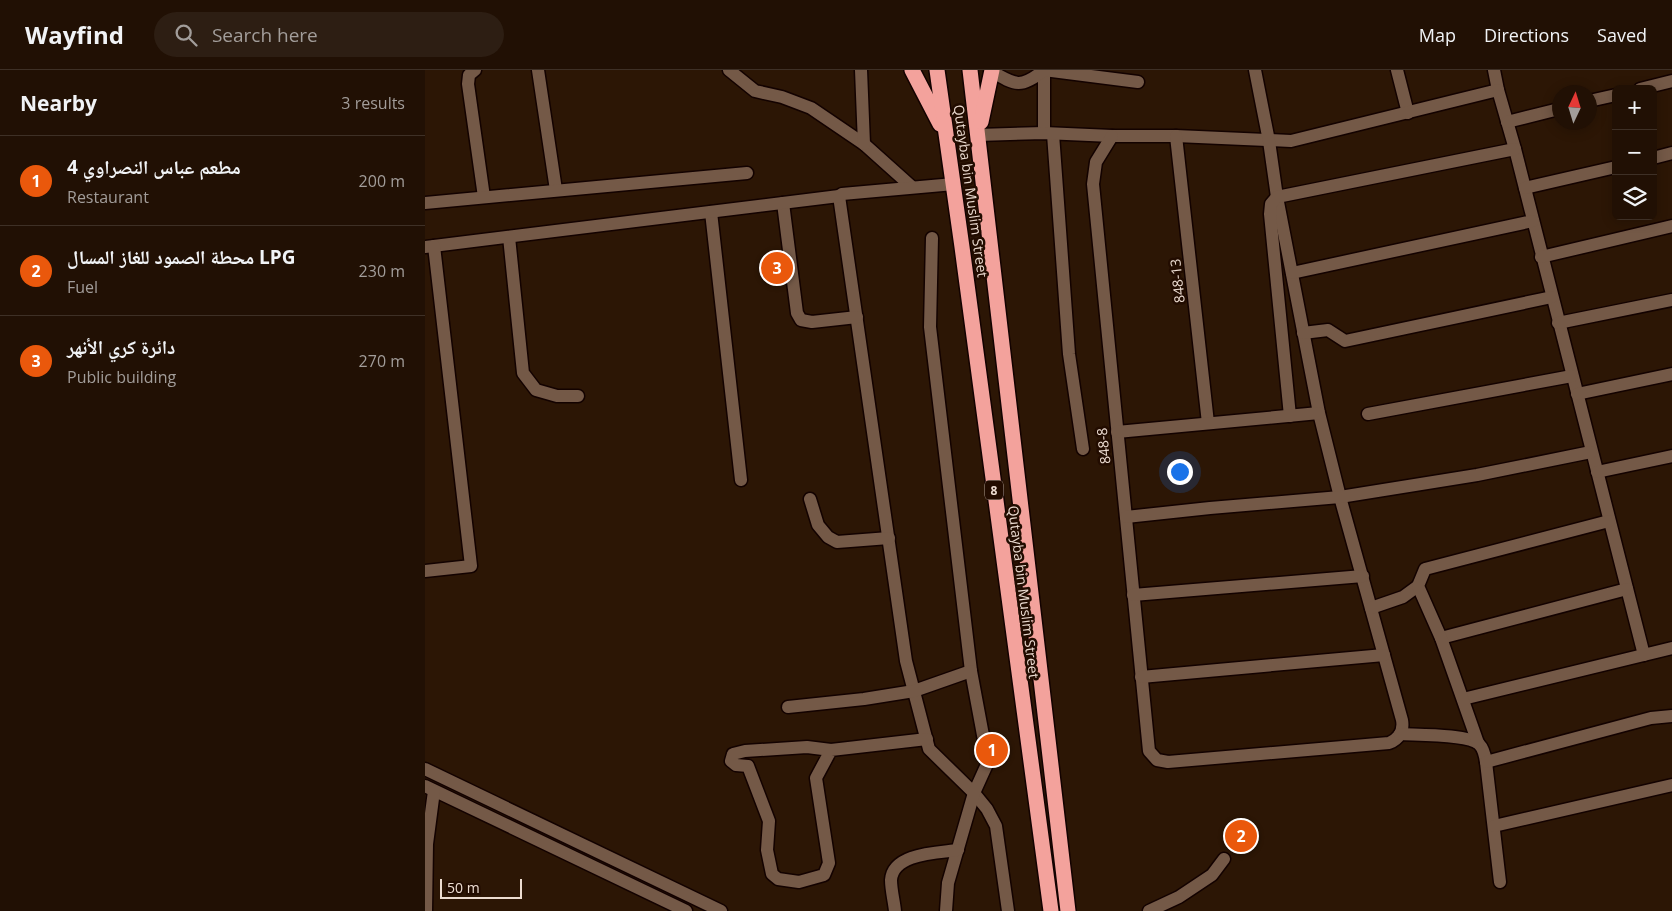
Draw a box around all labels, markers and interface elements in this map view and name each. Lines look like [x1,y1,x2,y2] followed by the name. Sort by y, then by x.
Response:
[154,12,504,57] search box
[25,18,124,51] text: Wayfind
[172,21,200,49] icon: search
[212,22,318,48] text: Search here
[1419,23,1456,47] text: Map
[1484,23,1569,47] text: Directions
[1597,23,1647,47] text: Saved
[1552,85,1597,130] north arrow
[1612,85,1657,220] map controls
[1612,85,1657,130] button: +
[20,89,97,117] text: Nearby
[341,92,405,114] text: 3 results
[949,103,993,279] street label: Qutayba bin Muslim Street
[1612,130,1657,175] button: −
[67,154,241,180] text: مطعم عباس النصراوي 4
[31,170,41,192] text: 1
[359,170,405,192] text: 200 m
[1612,175,1657,220] button: layers
[67,186,149,208] text: Restaurant
[67,244,296,270] text: محطة الصمود للغاز المسال LPG
[761,249,793,287] pin: 3
[1165,258,1189,304] street label: 848-13
[31,260,41,282] text: 2
[359,260,405,282] text: 230 m
[67,276,98,298] text: Fuel
[67,334,175,360] text: دائرة كري الأنهر
[31,350,41,372] text: 3
[359,350,405,372] text: 270 m
[67,366,176,388] text: Public building
[1092,427,1114,465] street label: 848-8
[1167,459,1193,485] your location
[985,480,1003,500] road number: 8
[1004,504,1044,680] street label: Qutayba bin Muslim Street
[976,731,1008,769] pin: 1
[1225,817,1257,855] pin: 2
[440,876,523,899] scale bar
[447,878,480,897] text: 50 m

